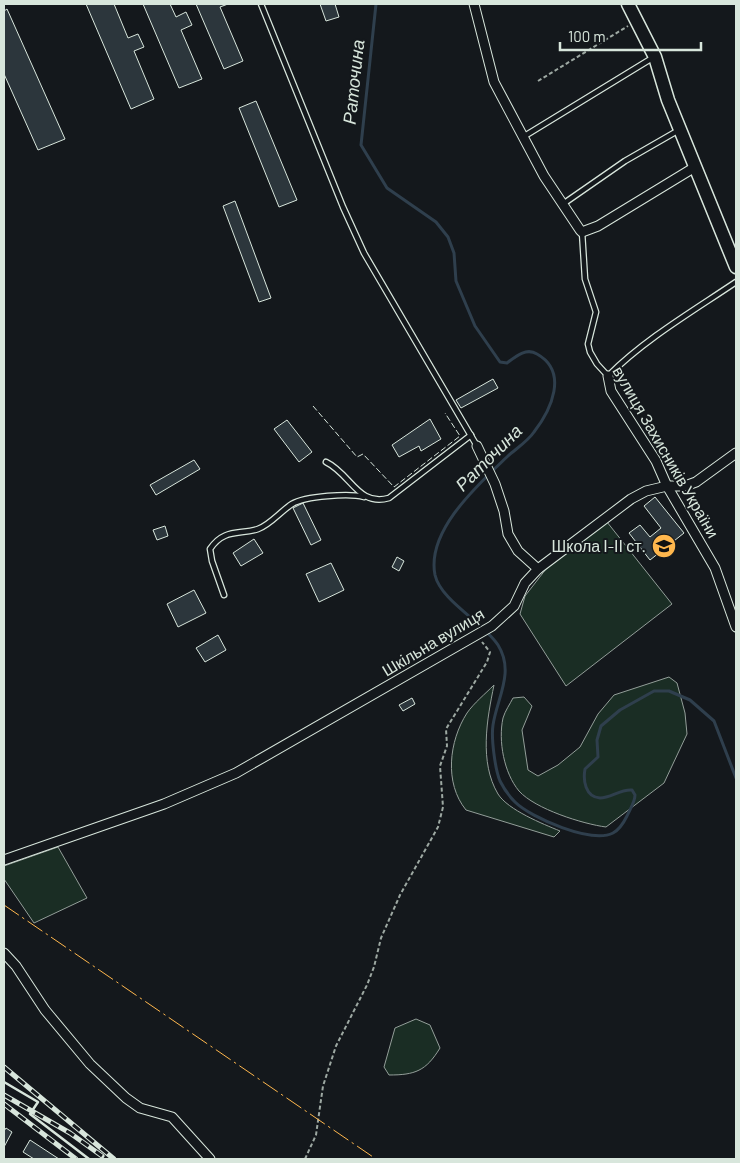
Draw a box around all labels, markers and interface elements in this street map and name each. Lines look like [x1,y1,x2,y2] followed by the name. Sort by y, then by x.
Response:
[560,20,701,52] scale bar
[568,27,606,45] text: 100 m
[338,38,368,125] water label: Раточина
[609,363,723,541] street label: вулиця Захисників України
[450,419,526,495] water label: Раточина
[651,533,677,559] school or university icon: Школа І-ІІ ст.
[552,536,646,555] place label: Школа І-ІІ ст.
[378,604,487,680] street label: Шкільна вулиця

